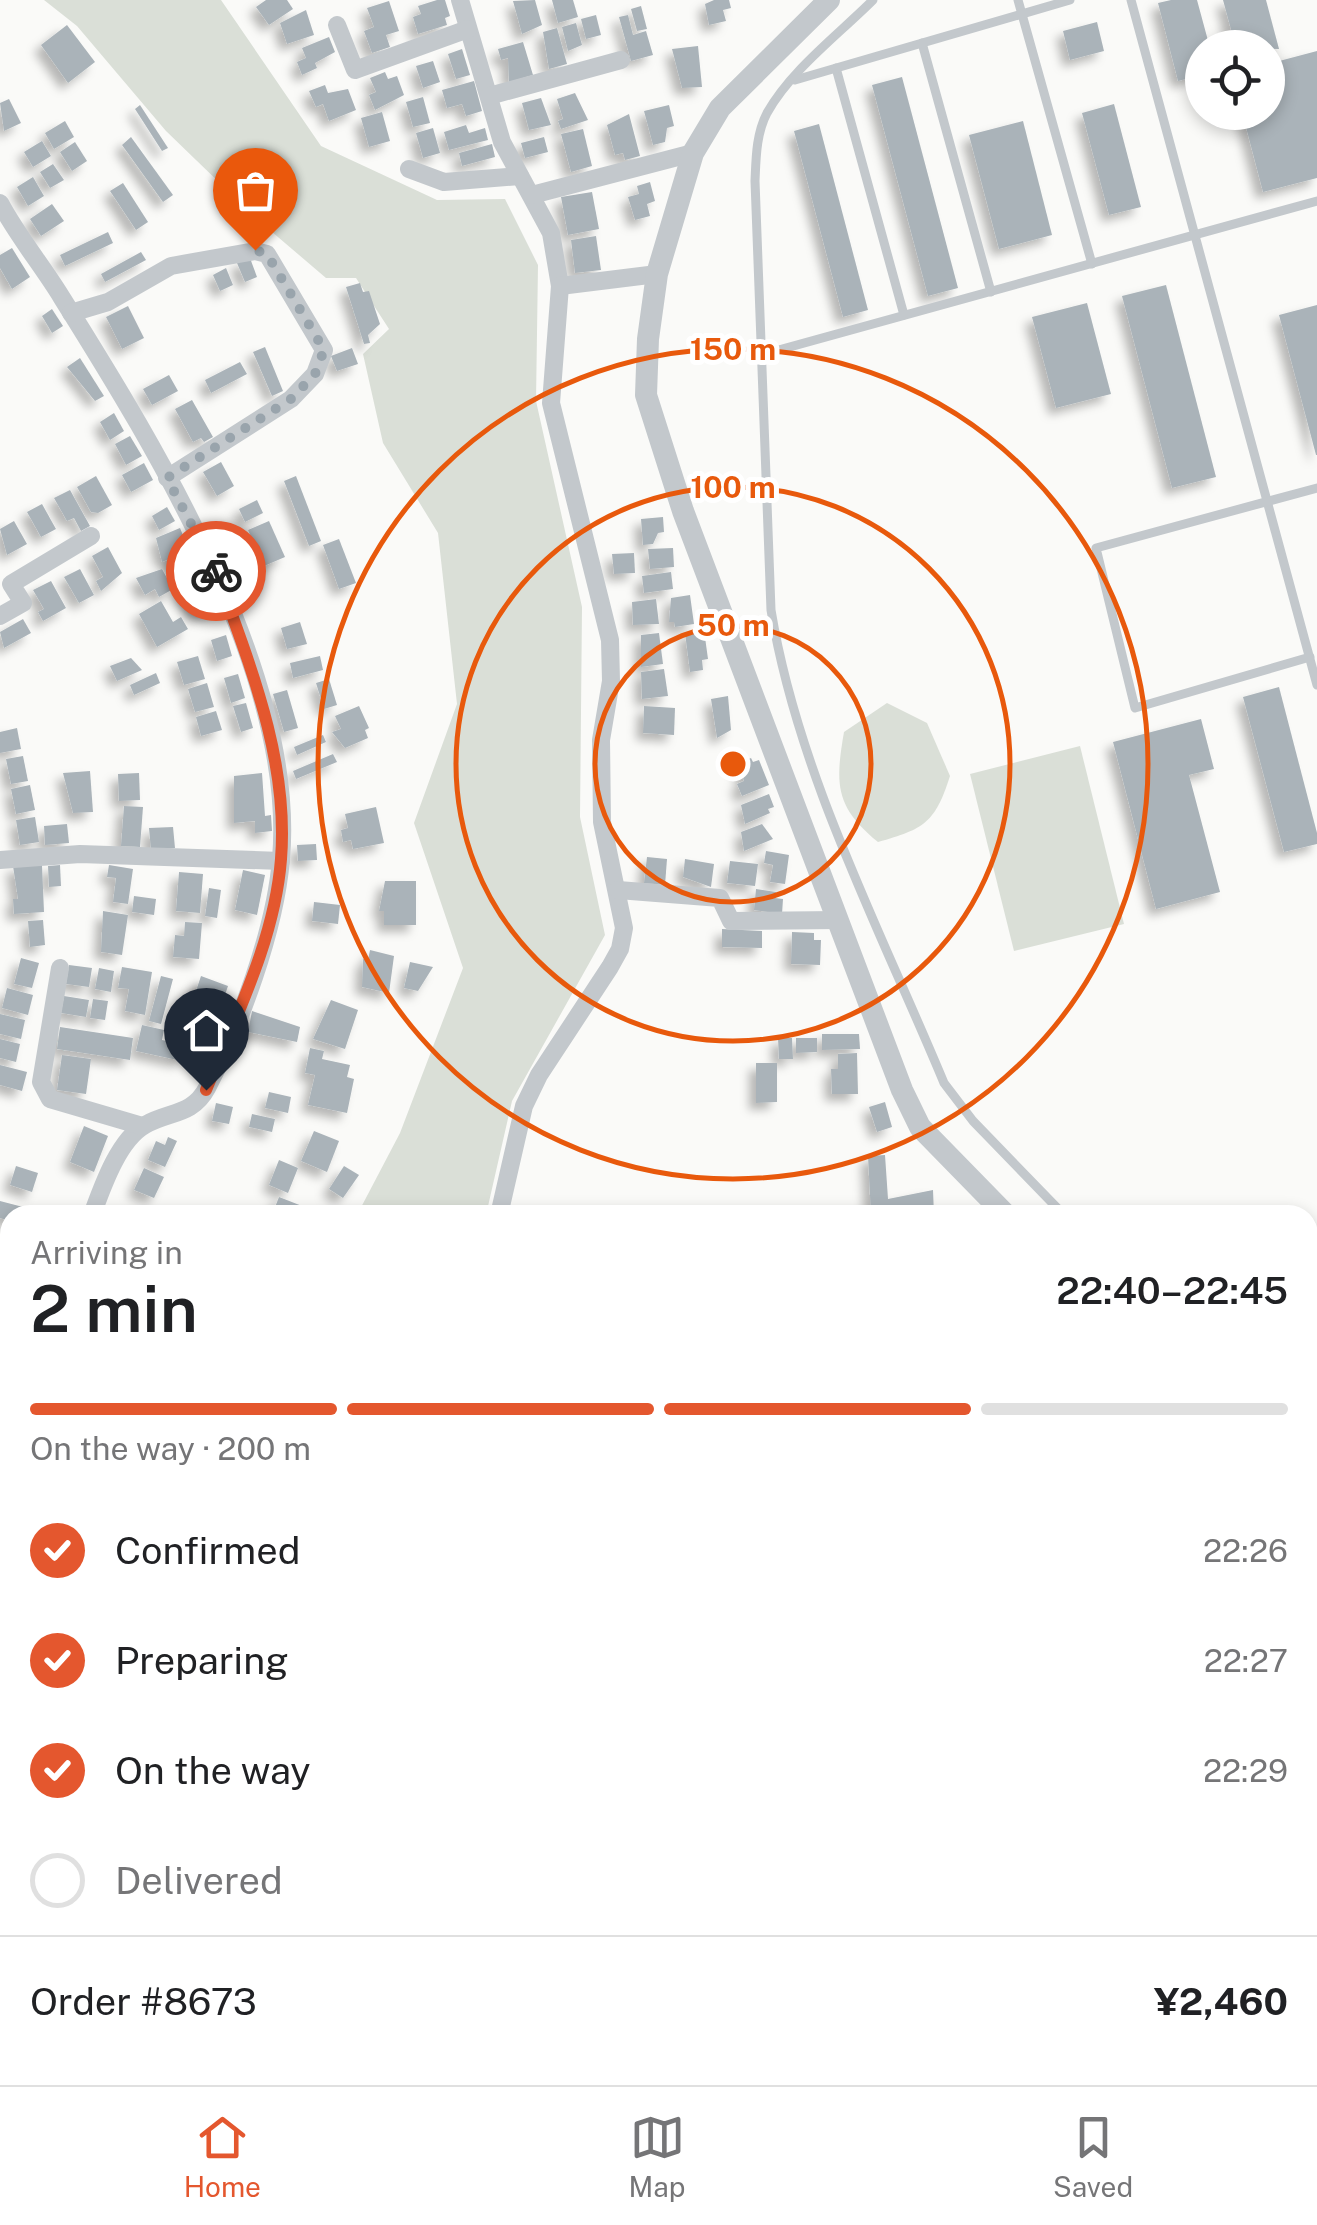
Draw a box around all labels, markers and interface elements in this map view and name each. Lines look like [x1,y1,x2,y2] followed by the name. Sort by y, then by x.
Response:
[1185,30,1285,130] map controls
[1185,30,1285,130] button: locate
[213,148,298,251] pin
[228,163,283,218] icon: bag
[690,331,776,367] text: 150 m
[690,469,776,505] text: 100 m
[166,521,266,621] courier
[189,544,244,599] icon: bike
[696,607,770,643] text: 50 m
[715,746,751,782] centre of rings
[164,988,249,1091] pin
[179,1003,234,1058] icon: home
[30,1234,183,1271] text: Arriving in
[1056,1268,1288,1313] text: 22:40–22:45
[30,1270,198,1347] text: 2 min
[30,1430,311,1467] text: On the way · 200 m
[30,1523,85,1578] icon: check
[115,1528,300,1573] text: Confirmed
[1203,1532,1288,1569] text: 22:26
[30,1633,85,1688] icon: check
[115,1638,289,1683] text: Preparing
[1204,1642,1288,1679] text: 22:27
[30,1743,85,1798] icon: check
[115,1748,311,1793] text: On the way
[1203,1752,1288,1789] text: 22:29
[115,1858,283,1903] text: Delivered
[30,1979,257,2024] text: Order #8673
[1154,1979,1288,2024] text: ¥2,460
[184,2110,261,2203] tab: Home
[629,2110,685,2203] tab: Map
[1053,2110,1133,2203] tab: Saved

